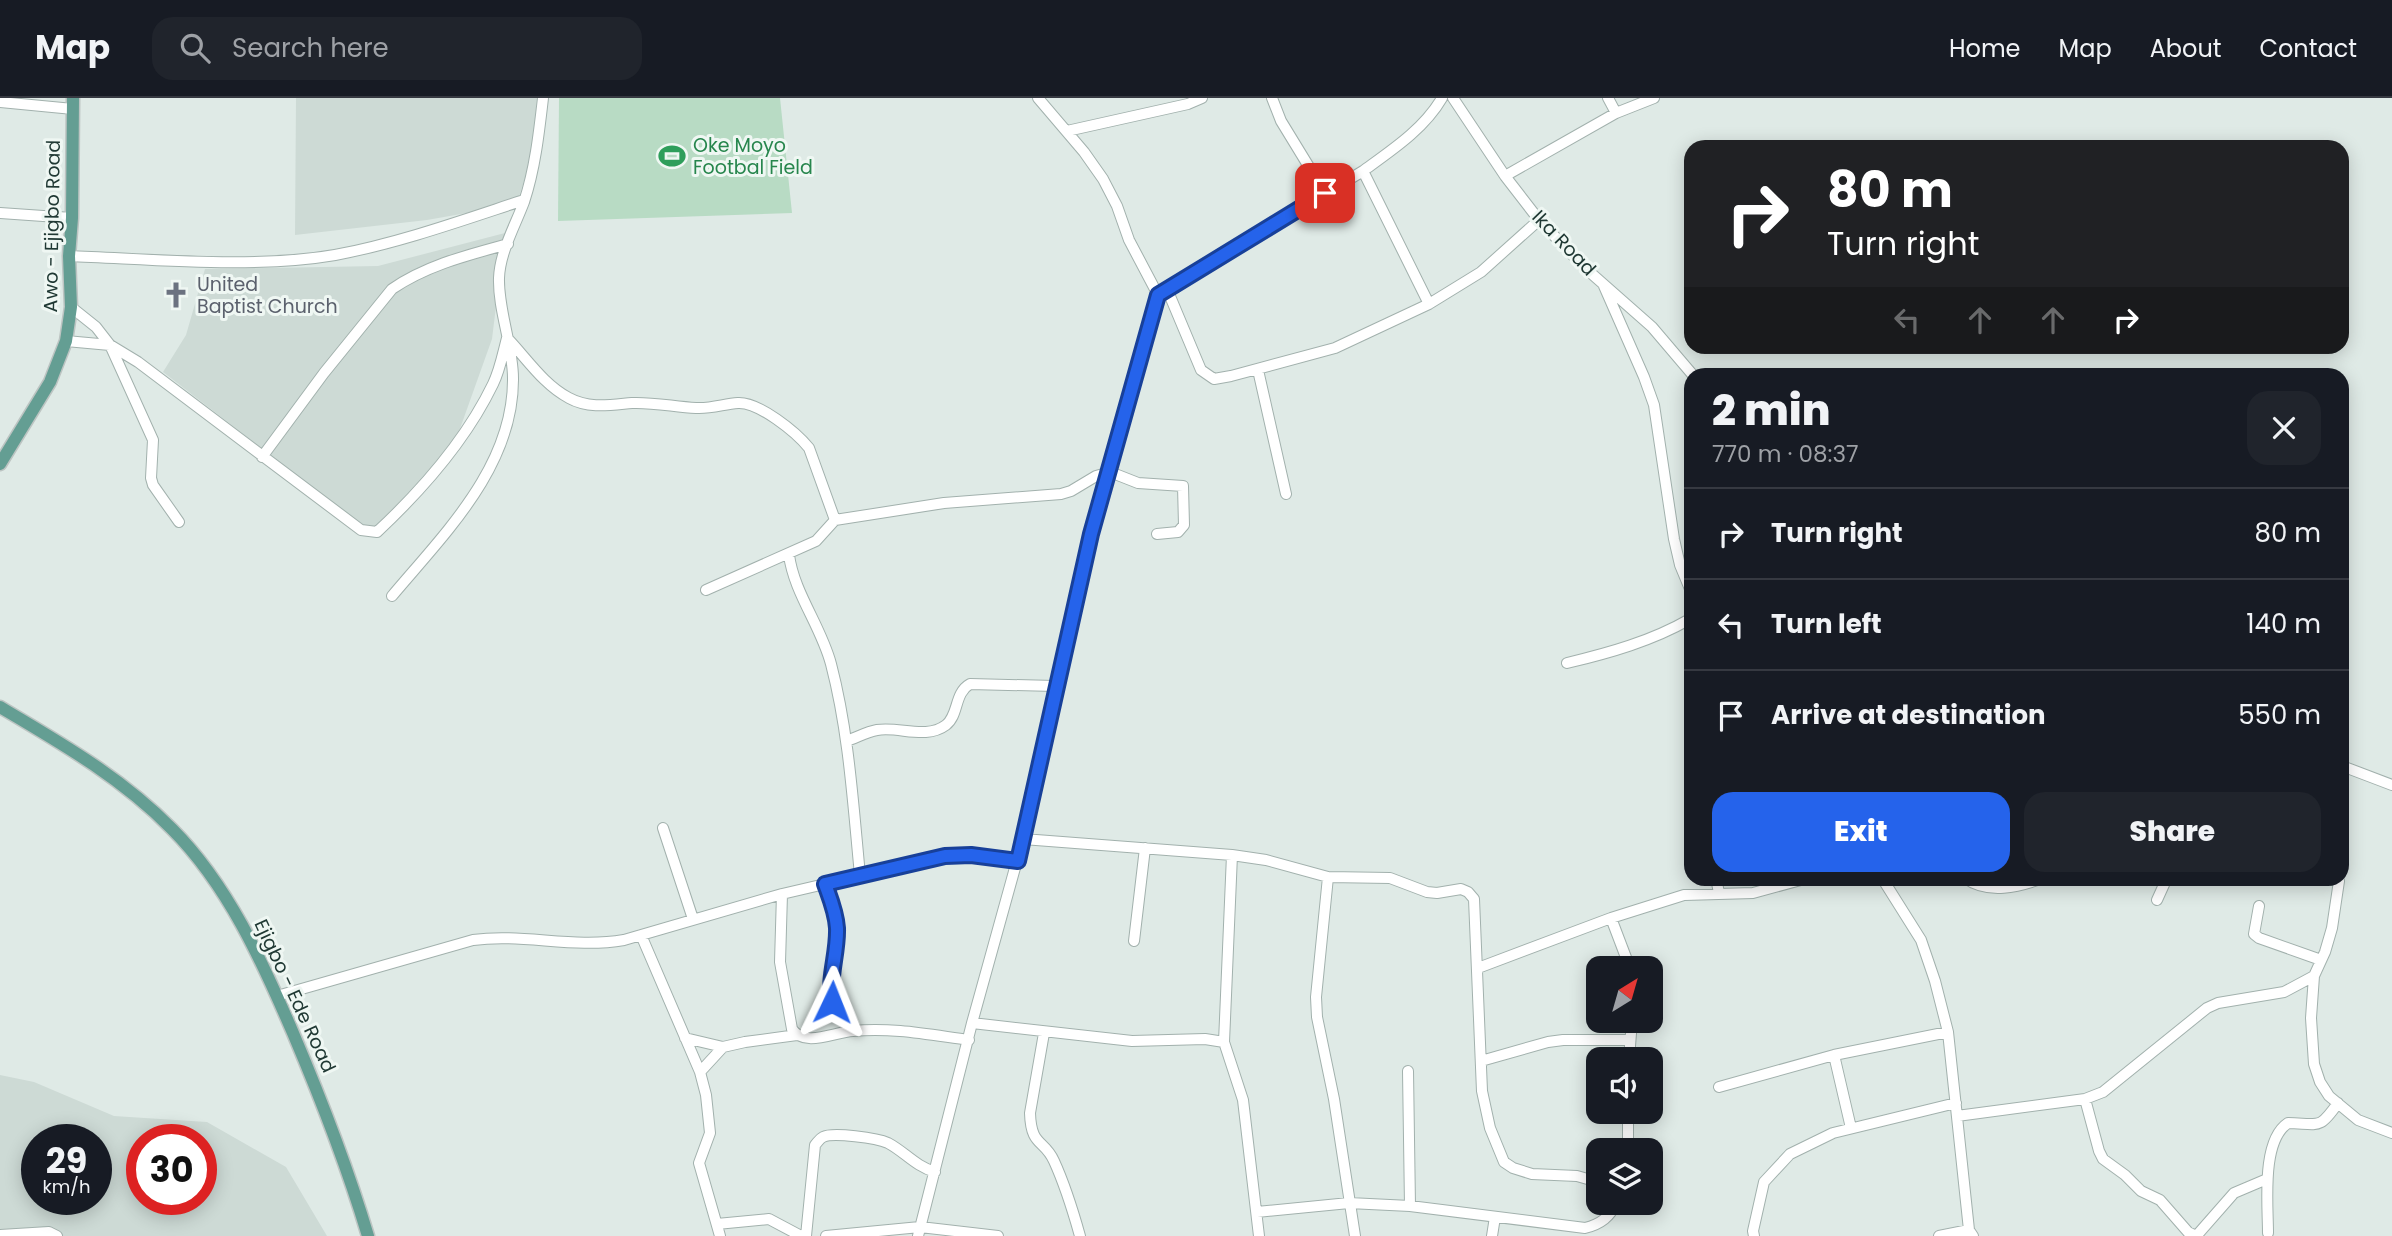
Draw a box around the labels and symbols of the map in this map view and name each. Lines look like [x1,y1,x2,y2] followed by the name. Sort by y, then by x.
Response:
[693,132,813,181] place label: Oke Moyo Footbal Field
[37,139,67,313] street label: Awo - Ejigbo Road
[657,141,687,171] sports icon: Oke Moyo Footbal Field
[1295,163,1355,223] pin
[1526,204,1602,282] street label: Ika Road
[197,271,338,320] place label: United Baptist Church
[161,280,191,310] church icon: United Baptist Church
[248,915,342,1077] street label: Ejigbo - Ede Road
[1586,956,1662,1032] north arrow
[795,965,869,1039] position arrow
[126,1124,217,1215] speed limit sign: 30

